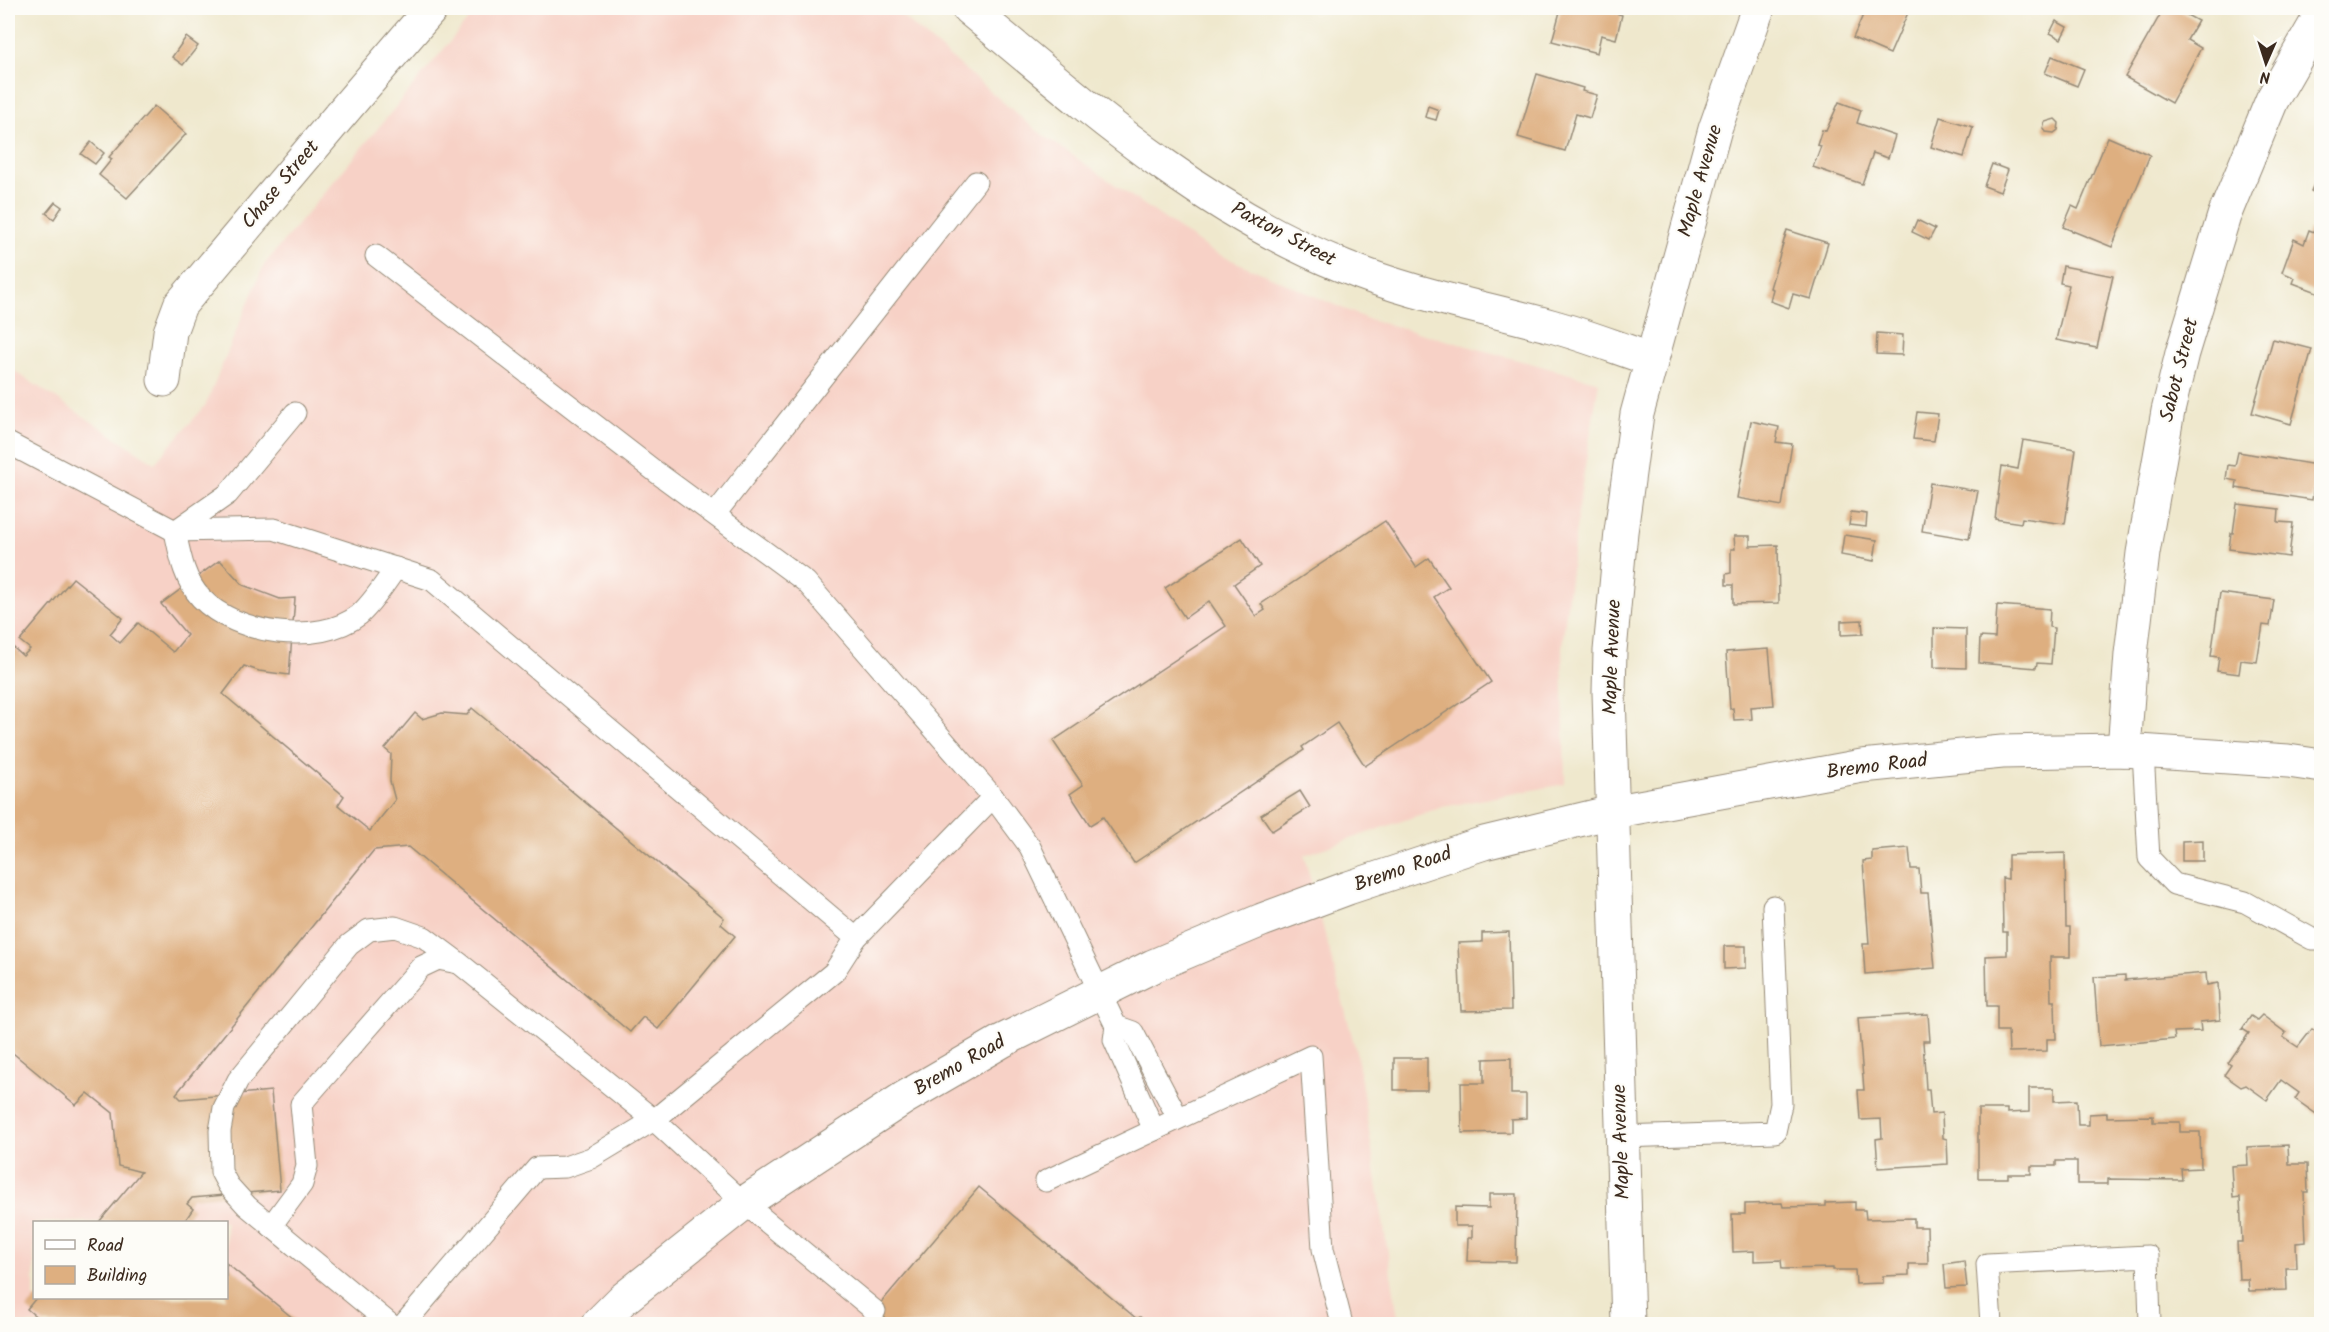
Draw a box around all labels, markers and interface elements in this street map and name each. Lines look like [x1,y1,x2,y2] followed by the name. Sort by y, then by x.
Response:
[2236,33,2296,93] north arrow
[2260,64,2271,89] text: N
[1670,121,1732,241] street label: Maple Avenue
[234,133,328,237] street label: Chase Street
[1225,194,1341,276] street label: Paxton Street
[2152,314,2208,425] street label: Sabot Street
[1595,599,1631,715] street label: Maple Avenue
[1825,745,1930,789] street label: Bremo Road
[1350,838,1457,902] street label: Bremo Road
[908,1026,1013,1105] street label: Bremo Road
[1604,1084,1640,1200] street label: Maple Avenue
[33,1221,228,1299] legend
[87,1232,124,1261] text: Road
[87,1262,147,1291] text: Building

